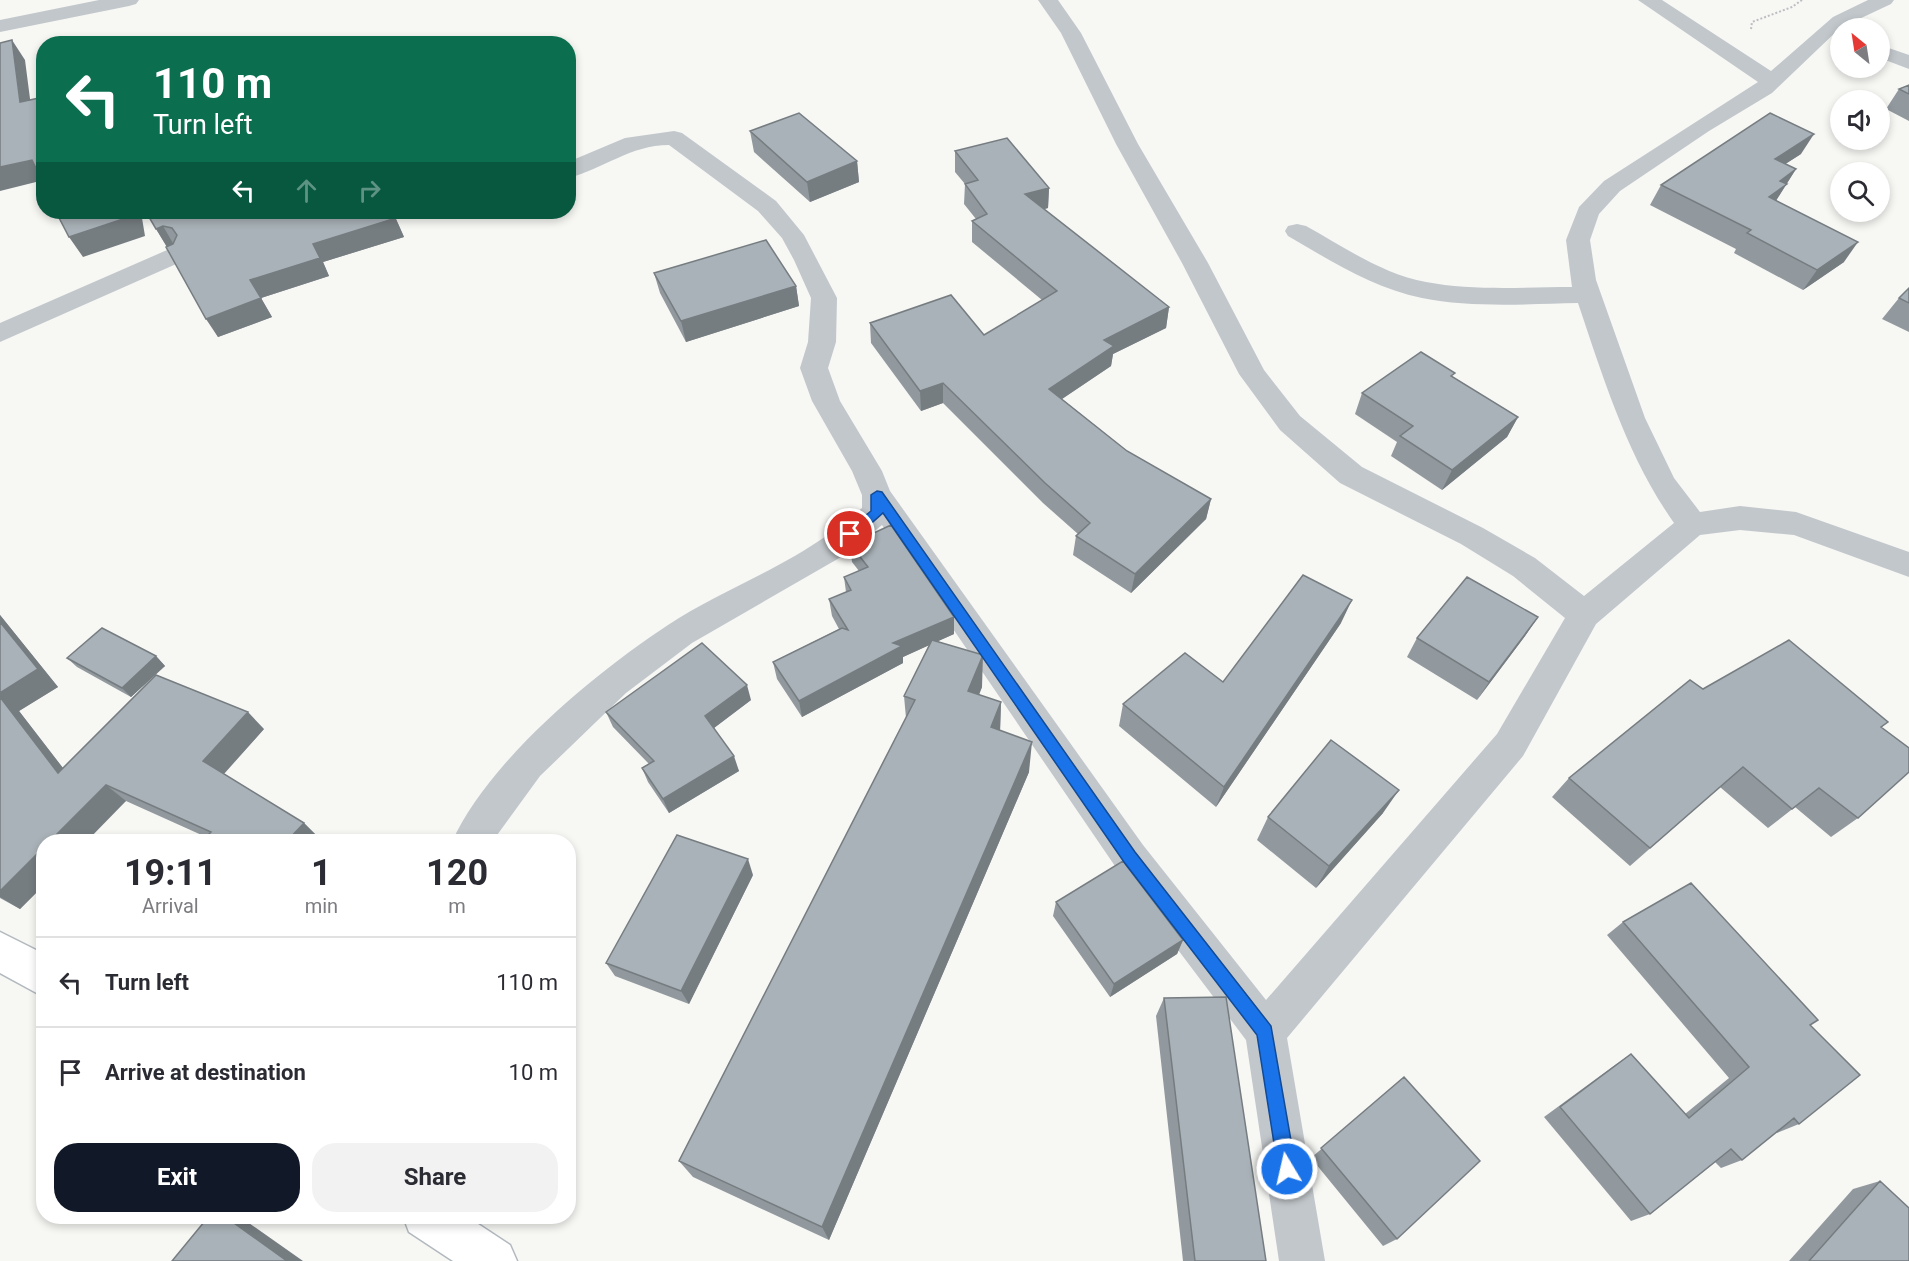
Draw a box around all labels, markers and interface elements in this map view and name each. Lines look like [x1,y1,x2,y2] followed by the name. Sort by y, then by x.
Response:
[1830,18,1890,78] north arrow
[1830,18,1890,222] map controls
[153,59,272,108] text: 110 m
[54,60,132,138] icon: left
[1830,90,1890,150] button: sound
[153,109,253,141] text: Turn left
[1830,162,1890,222] button: search
[227,174,260,207] icon: left
[290,174,323,207] icon: ahead
[353,174,386,207] icon: right
[824,508,875,559] pin
[833,517,866,550] icon: arrive
[124,852,217,894] text: 19:11
[311,852,332,894] text: 1
[426,852,488,894] text: 120
[142,894,199,918] text: Arrival
[305,894,338,918] text: min
[448,894,466,918] text: m
[54,966,87,999] icon: left
[105,970,189,995] text: Turn left
[496,970,558,995] text: 110 m
[54,1056,87,1089] icon: arrive
[105,1060,306,1085] text: Arrive at destination
[509,1060,558,1085] text: 10 m
[1255,1137,1319,1201] position arrow
[54,1143,300,1212] button: Exit
[312,1143,558,1212] button: Share

